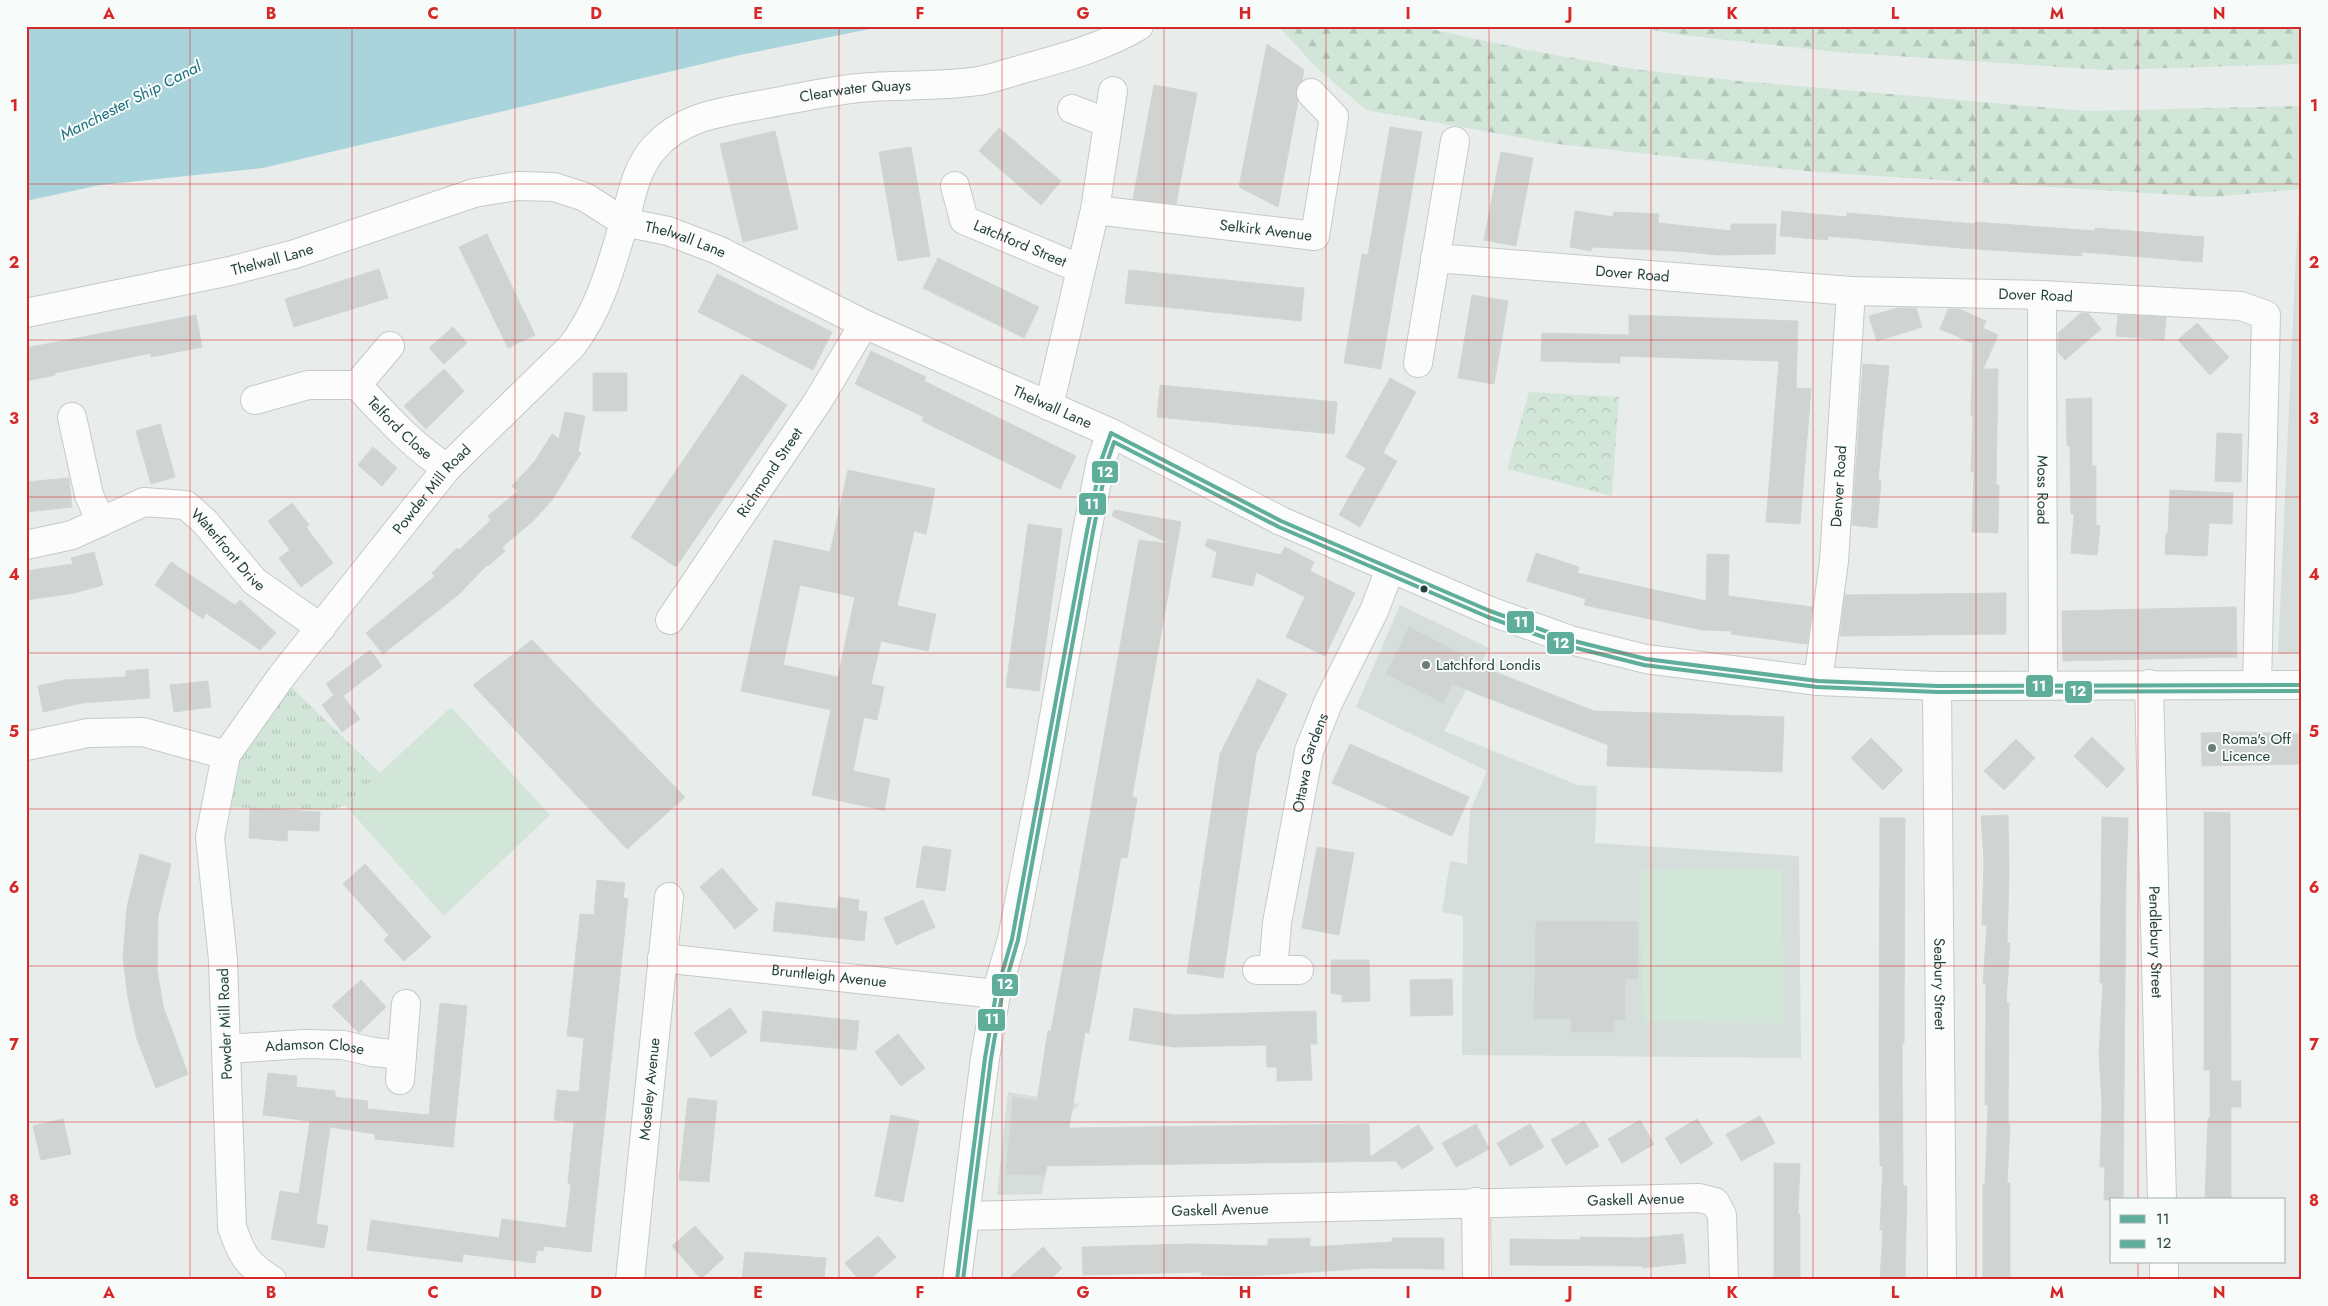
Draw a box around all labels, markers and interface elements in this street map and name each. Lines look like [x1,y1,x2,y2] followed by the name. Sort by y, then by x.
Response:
[102,2,115,25] text: A
[266,2,276,25] text: B
[427,2,439,25] text: C
[590,2,602,25] text: D
[753,2,763,25] text: E
[916,2,924,25] text: F
[1076,2,1090,25] text: G
[1239,2,1251,25] text: H
[1405,2,1411,25] text: I
[1564,2,1573,25] text: J
[1726,2,1738,25] text: K
[1891,2,1900,25] text: L
[2050,2,2064,25] text: M
[2213,2,2225,25] text: N
[56,54,206,146] water label: Manchester Ship Canal
[798,74,911,108] street label: Clearwater Quays
[10,94,18,117] text: 1
[2310,94,2318,117] text: 1
[970,214,1070,273] street label: Latchford Street
[1218,214,1314,247] street label: Selkirk Avenue
[643,216,730,263] street label: Thelwall Lane
[229,237,317,281] street label: Thelwall Lane
[9,251,19,274] text: 2
[2309,251,2319,274] text: 2
[1594,260,1670,288] street label: Dover Road
[1998,283,2073,308] street label: Dover Road
[1009,380,1096,434] street label: Thelwall Lane
[362,392,437,465] street label: Telford Close
[9,407,19,430] text: 3
[2309,407,2319,430] text: 3
[731,423,808,522] street label: Richmond Street
[387,439,476,539] street label: Powder Mill Road
[1825,445,1852,528] street label: Denver Road
[2031,455,2054,525] street label: Moss Road
[1091,460,1119,484] line badge: 12
[1097,462,1113,482] text: 12
[1078,492,1107,516] line badge: 11
[1085,494,1099,514] text: 11
[186,503,270,597] street label: Waterfront Drive
[8,563,20,586] text: 4
[2308,563,2320,586] text: 4
[1419,584,1429,594] unlabelled marker
[1506,610,1535,634] line badge: 11
[1514,612,1528,632] text: 11
[1546,631,1575,655] line badge: 12
[1553,633,1569,653] text: 12
[1436,654,1541,676] place label: Latchford Londis
[1420,659,1432,671] marker: Latchford Londis
[2025,674,2054,698] line badge: 11
[2032,676,2046,696] text: 11
[2064,680,2093,704] line badge: 12
[2070,681,2086,701] text: 12
[1287,710,1334,814] street label: Ottawa Gardens
[9,720,19,743] text: 5
[2309,720,2319,743] text: 5
[2222,728,2292,767] place label: Roma's Off Licence
[2206,742,2218,754] marker: Roma's Off Licence
[9,876,19,899] text: 6
[2309,876,2319,899] text: 6
[2143,886,2168,999] street label: Pendlebury Street
[1928,938,1951,1031] street label: Seabury Street
[770,959,888,993] street label: Bruntleigh Avenue
[212,968,238,1080] street label: Powder Mill Road
[991,973,1019,997] line badge: 12
[997,974,1013,994] text: 12
[977,1008,1006,1032] line badge: 11
[985,1009,999,1029] text: 11
[9,1033,19,1056] text: 7
[264,1033,367,1061] street label: Adamson Close
[2309,1033,2319,1056] text: 7
[633,1036,666,1141] street label: Moseley Avenue
[1587,1187,1685,1212] street label: Gaskell Avenue
[9,1189,19,1212] text: 8
[2309,1189,2319,1212] text: 8
[1171,1198,1269,1222] street label: Gaskell Avenue
[2110,1198,2286,1264] legend
[2156,1208,2170,1230] text: 11
[2156,1232,2171,1254] text: 12
[102,1281,115,1304] text: A
[266,1281,276,1304] text: B
[427,1281,439,1304] text: C
[590,1281,602,1304] text: D
[753,1281,763,1304] text: E
[916,1281,924,1304] text: F
[1076,1281,1090,1304] text: G
[1239,1281,1251,1304] text: H
[1405,1281,1411,1304] text: I
[1564,1281,1573,1304] text: J
[1726,1281,1738,1304] text: K
[1891,1281,1900,1304] text: L
[2050,1281,2064,1304] text: M
[2213,1281,2225,1304] text: N

